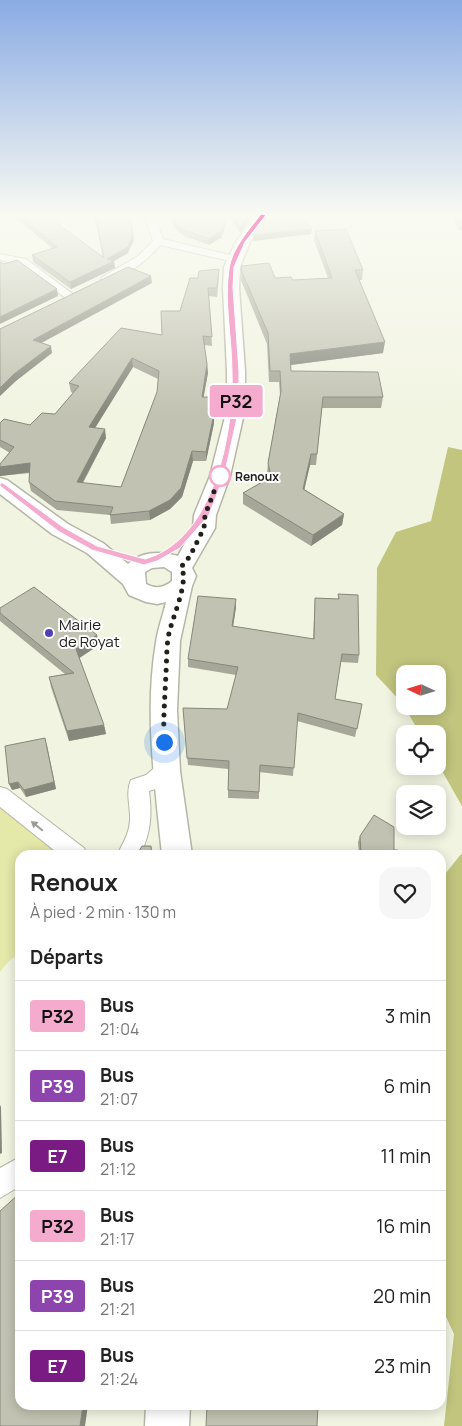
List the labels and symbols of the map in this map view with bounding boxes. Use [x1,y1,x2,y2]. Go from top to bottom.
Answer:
line badge: P32 [207,385,265,417]
marker: Renoux [209,465,231,487]
place label: Renoux [235,468,279,485]
place label: Mairie de Royat [59,614,120,652]
marker: Mairie de Royat [43,627,55,639]
north arrow [396,665,446,715]
your location [152,730,177,755]
one-way arrow [31,820,44,831]

